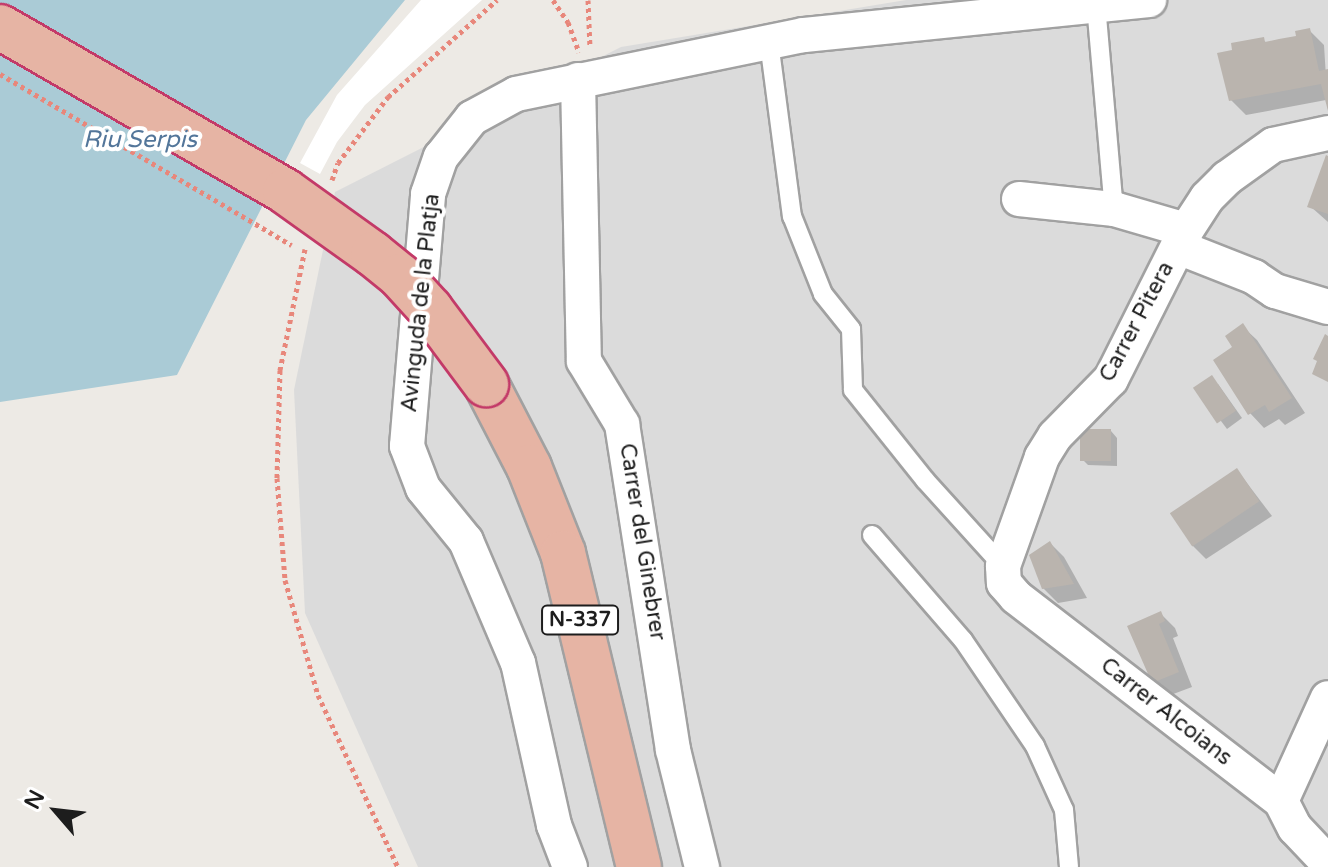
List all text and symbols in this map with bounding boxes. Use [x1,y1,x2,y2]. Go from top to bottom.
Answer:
water label: Riu Serpis [83,126,197,154]
street label: Avinguda de la Platja [396,192,446,414]
street label: Carrer Pitera [1094,257,1180,387]
street label: Carrer del Ginebrer [613,442,671,642]
road number: N-337 [540,604,620,636]
street label: Carrer Alcoians [1095,653,1237,771]
north arrow [16,771,96,851]
text: N [19,786,50,814]

